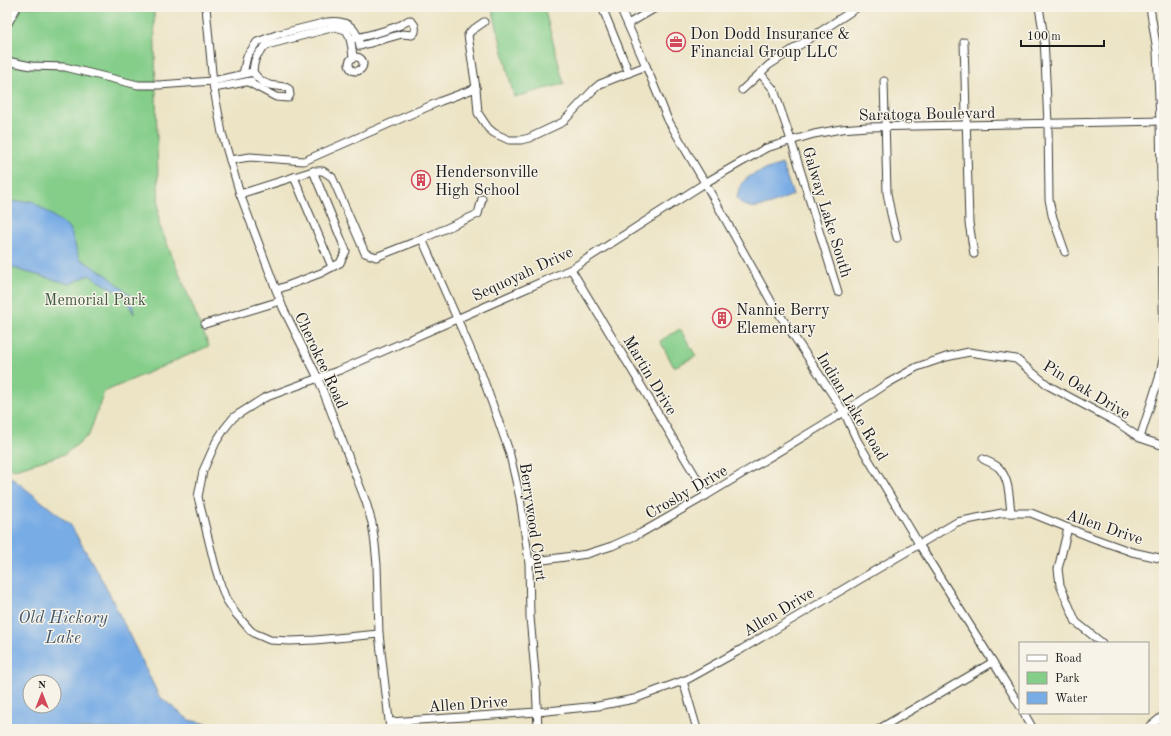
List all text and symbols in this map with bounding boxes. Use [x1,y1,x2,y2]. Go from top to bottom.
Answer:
scale bar [1021,22,1104,48]
place label: Don Dodd Insurance & Financial Group LLC [690,27,850,61]
office icon: Don Dodd Insurance & Financial Group LLC [665,31,687,53]
text: 100 m [1027,31,1061,43]
street label: Saratoga Boulevard [858,106,996,124]
street label: Galway Lake South [799,145,854,280]
place label: Hendersonville High School [435,165,538,199]
building icon: Hendersonville High School [410,169,432,191]
street label: Sequoyah Drive [470,244,576,305]
park label: Memorial Park [44,293,146,309]
place label: Nannie Berry Elementary [736,303,830,337]
building icon: Nannie Berry Elementary [711,307,733,329]
street label: Cherokee Road [291,310,350,412]
street label: Martin Drive [619,334,679,418]
street label: Indian Lake Road [813,350,890,464]
street label: Pin Oak Drive [1040,358,1132,423]
street label: Berrywood Court [516,462,548,583]
street label: Crosby Drive [643,463,731,523]
street label: Allen Drive [1064,507,1145,548]
street label: Allen Drive [741,585,817,640]
water label: Old Hickory Lake [18,610,108,647]
legend [1019,642,1149,714]
text: Road [1055,653,1082,665]
text: Park [1055,673,1080,685]
north arrow [22,674,62,714]
text: N [38,680,47,691]
text: Water [1055,693,1088,705]
street label: Allen Drive [428,694,508,716]

